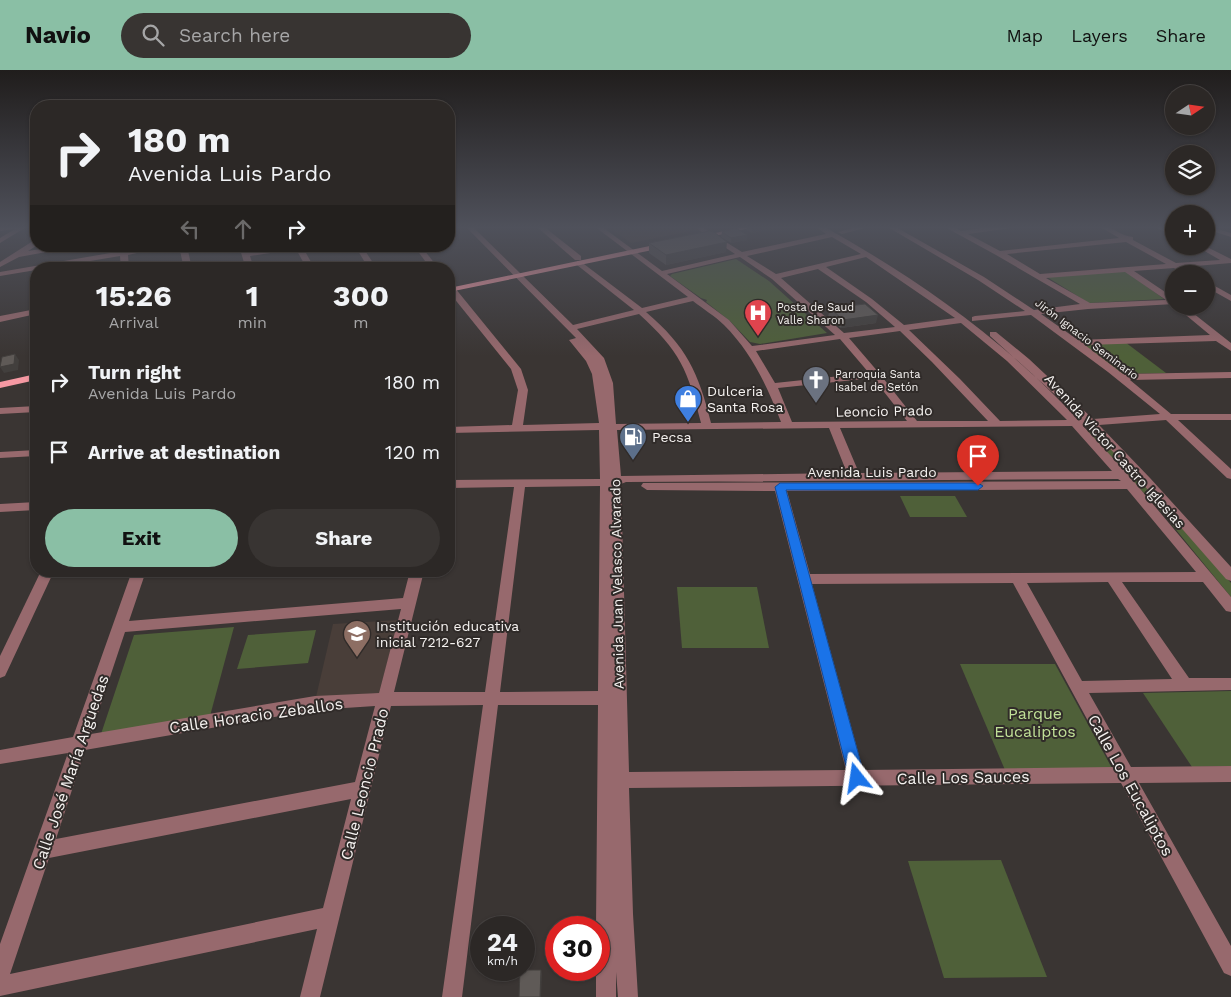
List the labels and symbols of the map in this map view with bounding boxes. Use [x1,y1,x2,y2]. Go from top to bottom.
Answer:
north arrow [1165,85,1215,135]
street label: Jirón Ignacio Seminario [1033,296,1141,382]
hospital icon: Posta de Saud Valle Sharon [743,298,773,337]
place label: Posta de Saud Valle Sharon [777,301,854,327]
church icon: Parroquia Santa Isabel de Setón [801,365,831,404]
place label: Parroquia Santa Isabel de Setón [835,368,920,394]
street label: Avenida Victor Castro Iglesias [1041,371,1189,531]
place label: Dulceria Santa Rosa [707,383,783,415]
shop icon: Dulceria Santa Rosa [673,384,703,423]
street label: Leoncio Prado [835,402,933,420]
fuel station icon: Pecsa [618,422,648,461]
place label: Pecsa [652,429,692,445]
pin [957,435,999,486]
street label: Avenida Luis Pardo [807,464,937,480]
street label: Avenida Juan Velasco Alvarado [607,479,627,689]
place label: Institución educativa inicial 7212-627 [376,618,519,650]
school or university icon: Institución educativa inicial 7212-627 [342,619,372,658]
street label: Calle José María Arguedas [28,672,113,872]
street label: Calle Horacio Zeballos [168,694,344,737]
park label: Parque Eucaliptos [994,704,1076,741]
street label: Calle Leoncio Prado [336,706,393,862]
street label: Calle Los Eucaliptos [1084,711,1177,859]
position arrow [830,751,882,803]
street label: Calle Los Sauces [896,767,1030,788]
speed limit sign: 30 [545,916,610,981]

